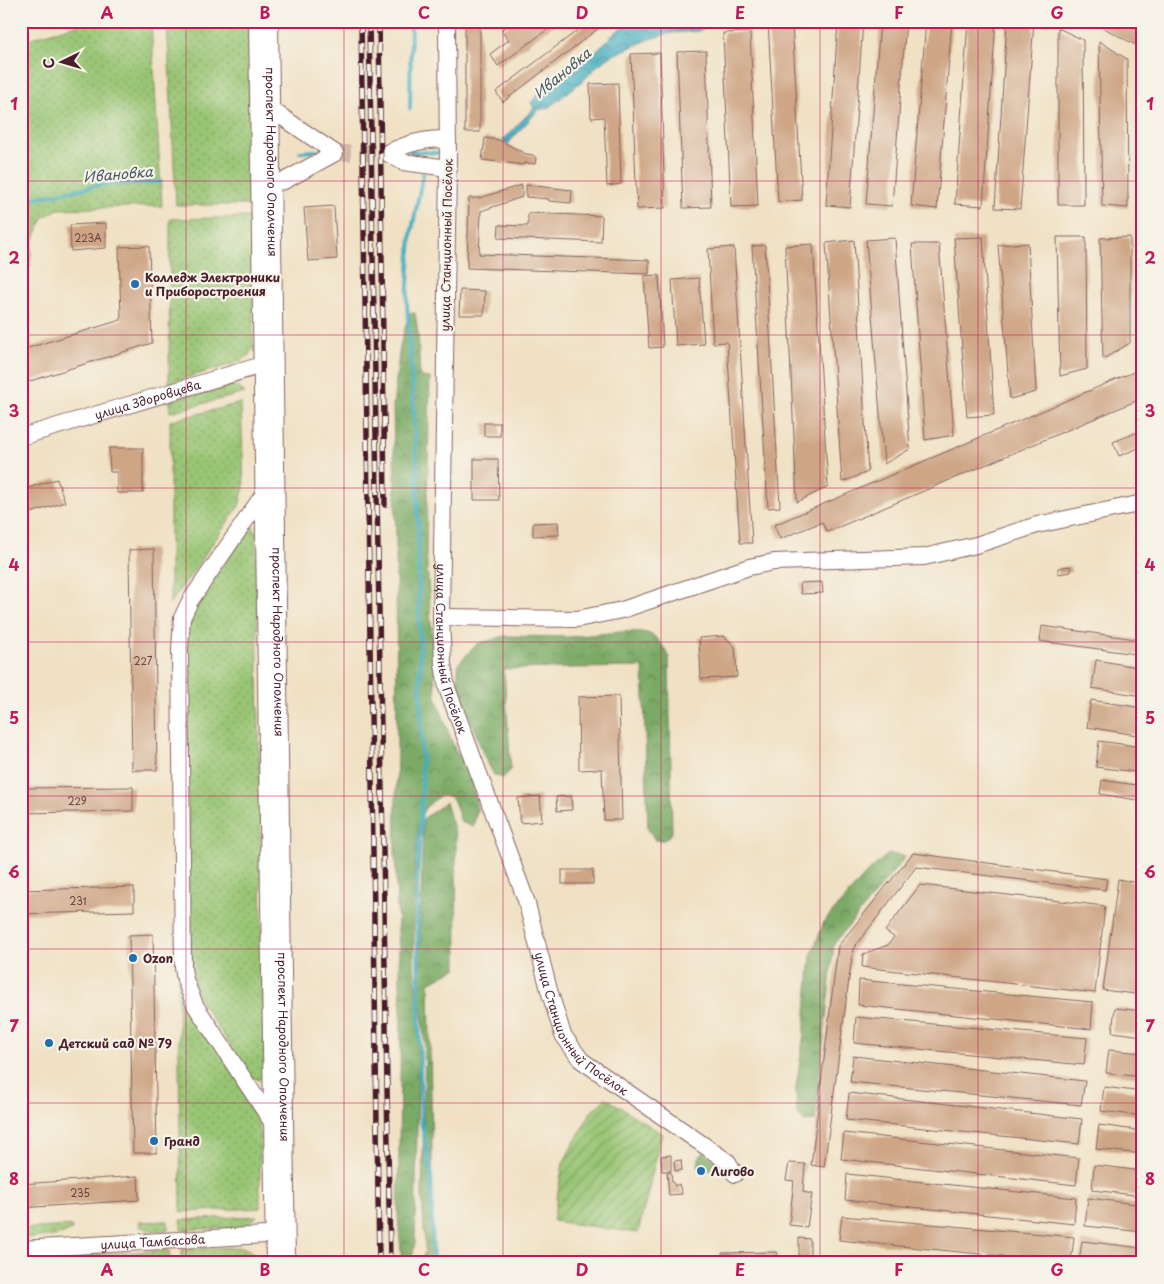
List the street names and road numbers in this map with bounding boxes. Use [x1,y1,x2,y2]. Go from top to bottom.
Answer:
street label: проспект Народного Ополчения [262,67,282,257]
street label: улица Станционный Посёлок [435,158,457,331]
street label: улица Здоровцева [92,375,203,424]
street label: проспект Народного Ополчения [268,547,289,737]
street label: улица Станционный Посёлок [432,563,472,737]
street label: улица Станционный Посёлок [531,950,633,1100]
street label: проспект Народного Ополчения [274,952,294,1142]
street label: улица Тамбасова [100,1229,206,1253]

